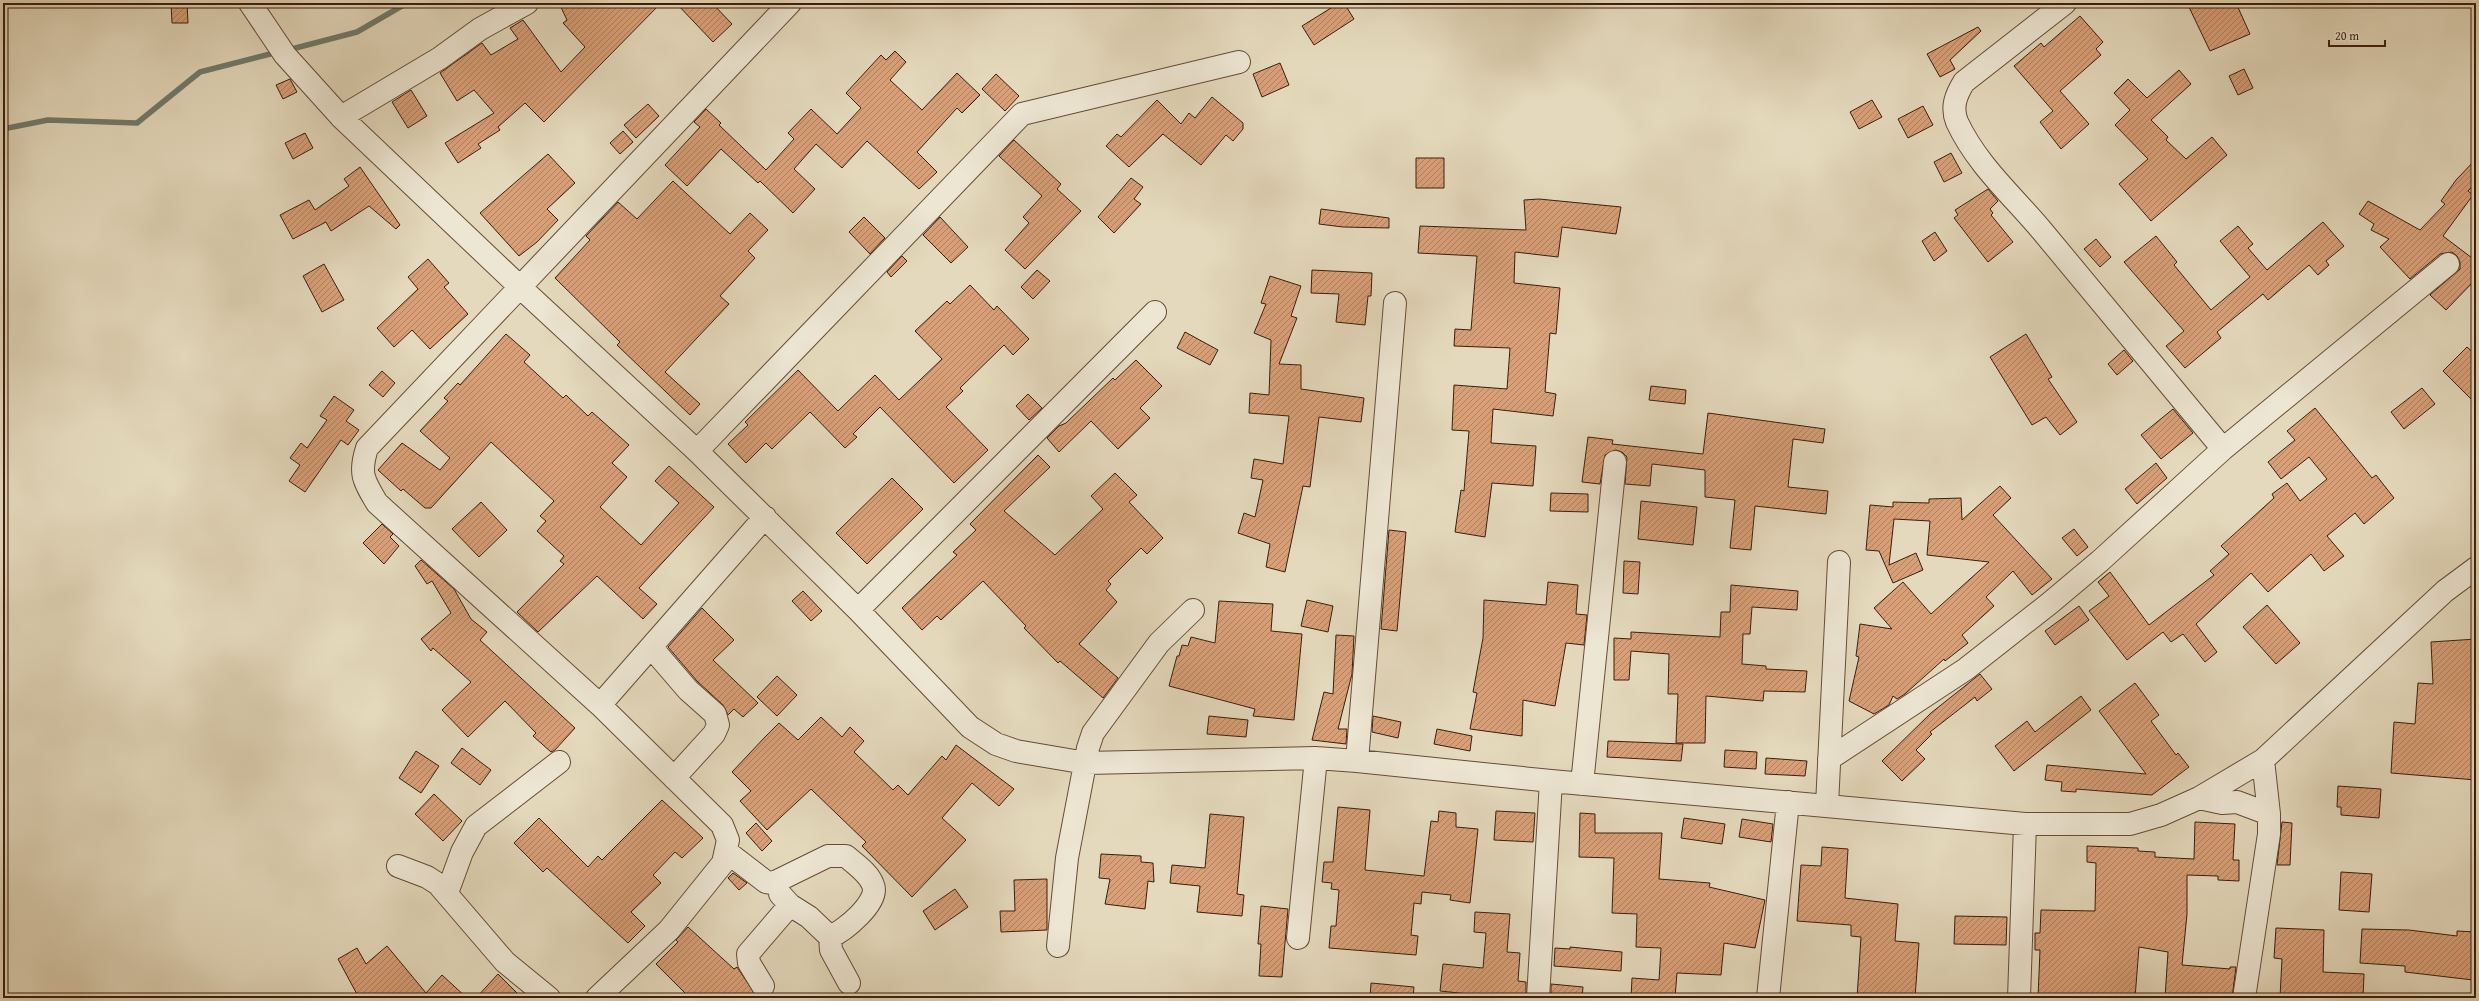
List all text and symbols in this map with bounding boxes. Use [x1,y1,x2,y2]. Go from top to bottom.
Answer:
scale bar [2329,22,2385,48]
text: 20 m [2335,27,2359,44]

